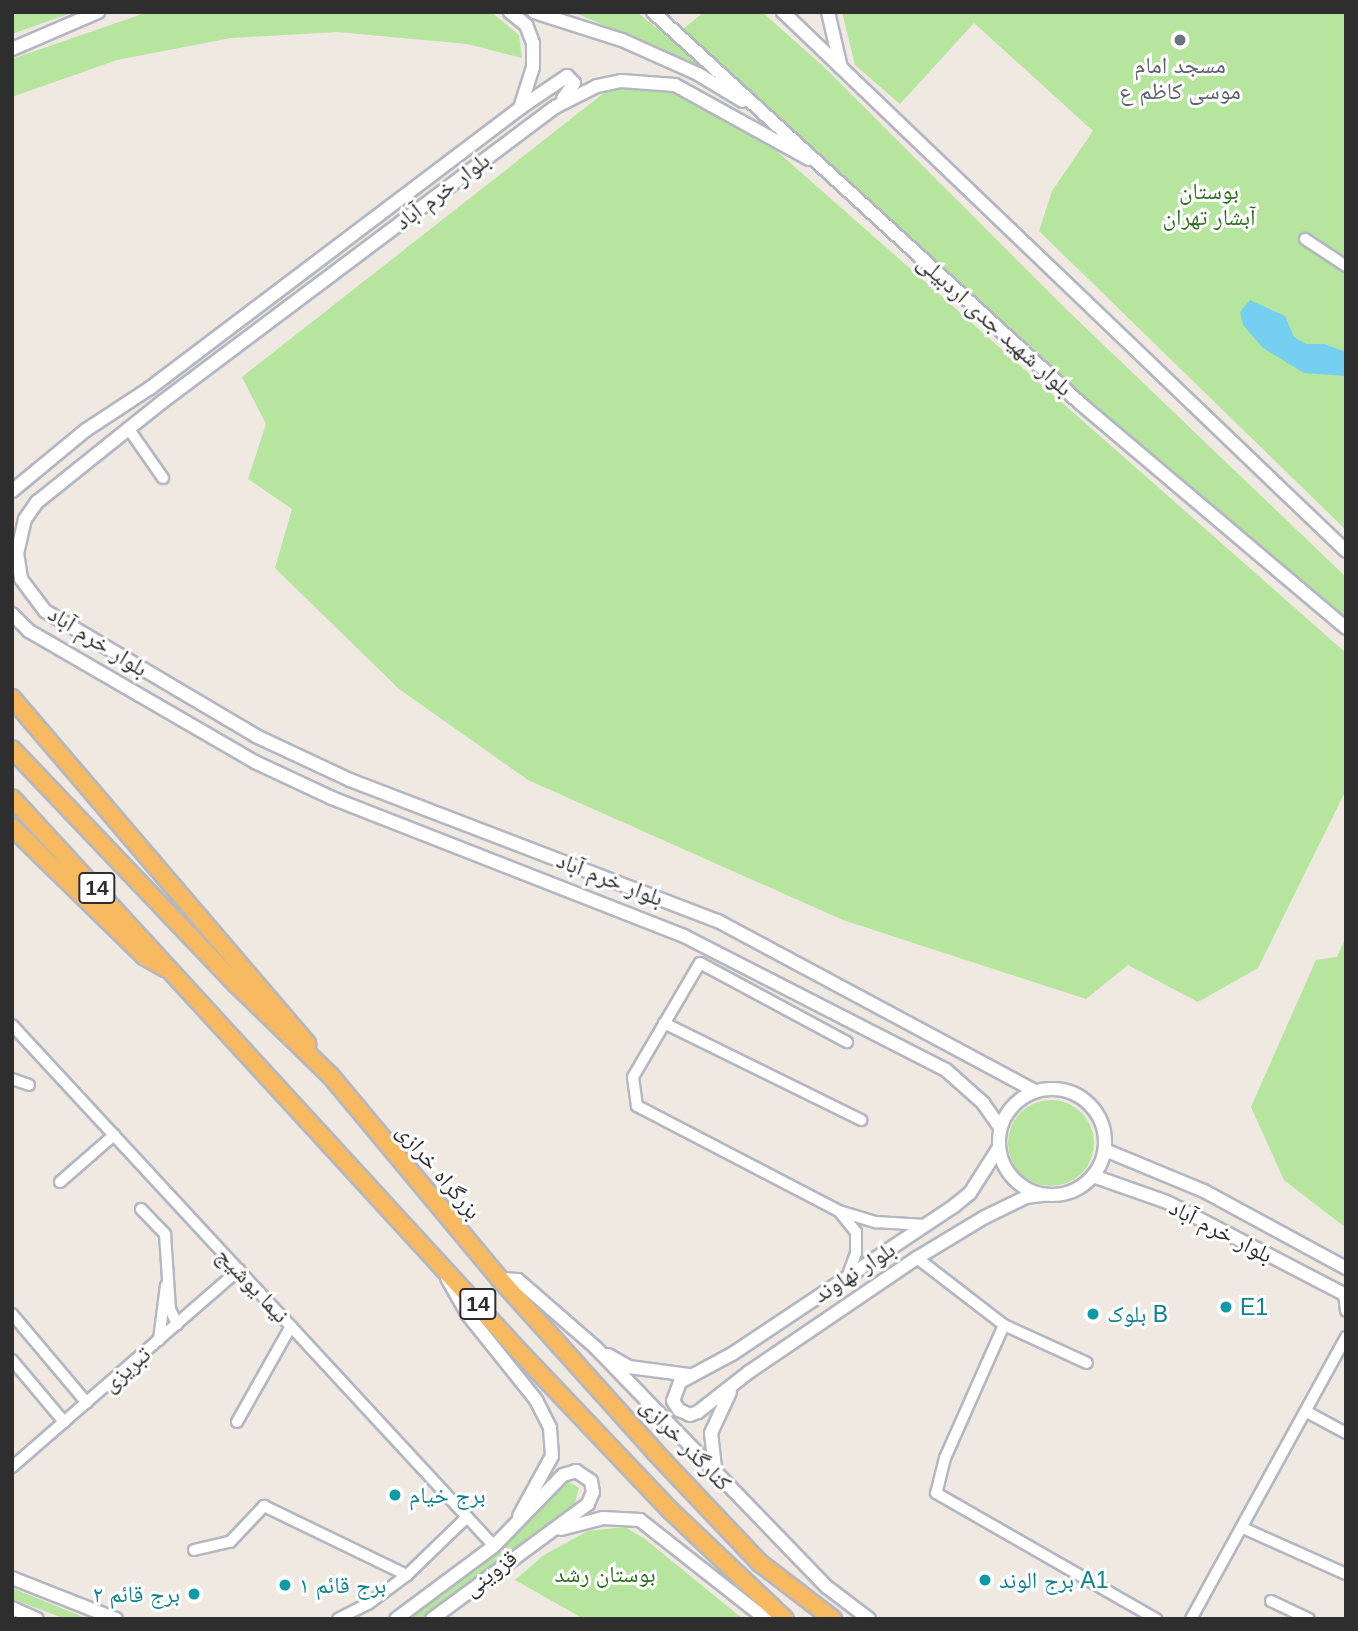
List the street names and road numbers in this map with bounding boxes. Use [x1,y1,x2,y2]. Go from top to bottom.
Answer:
street label: بلوار خرم آباد [389,146,495,236]
street label: بلوار شهید جدی اردبیلی [912,248,1078,402]
street label: بلوار خرم آباد [43,600,153,682]
street label: بلوار خرم آباد [553,846,667,912]
road number: 14 [78,870,116,906]
street label: بزرگراه خرازی [391,1117,487,1225]
street label: بلوار خرم آباد [1165,1193,1277,1269]
street label: بلوار نهاوند [808,1235,900,1309]
street label: نیما یوشیج [211,1241,295,1329]
road number: 14 [459,1286,497,1322]
street label: تبریزی [96,1340,156,1398]
street label: کنارگذر خرازی [635,1392,737,1496]
street label: قزوینی [458,1544,522,1602]

